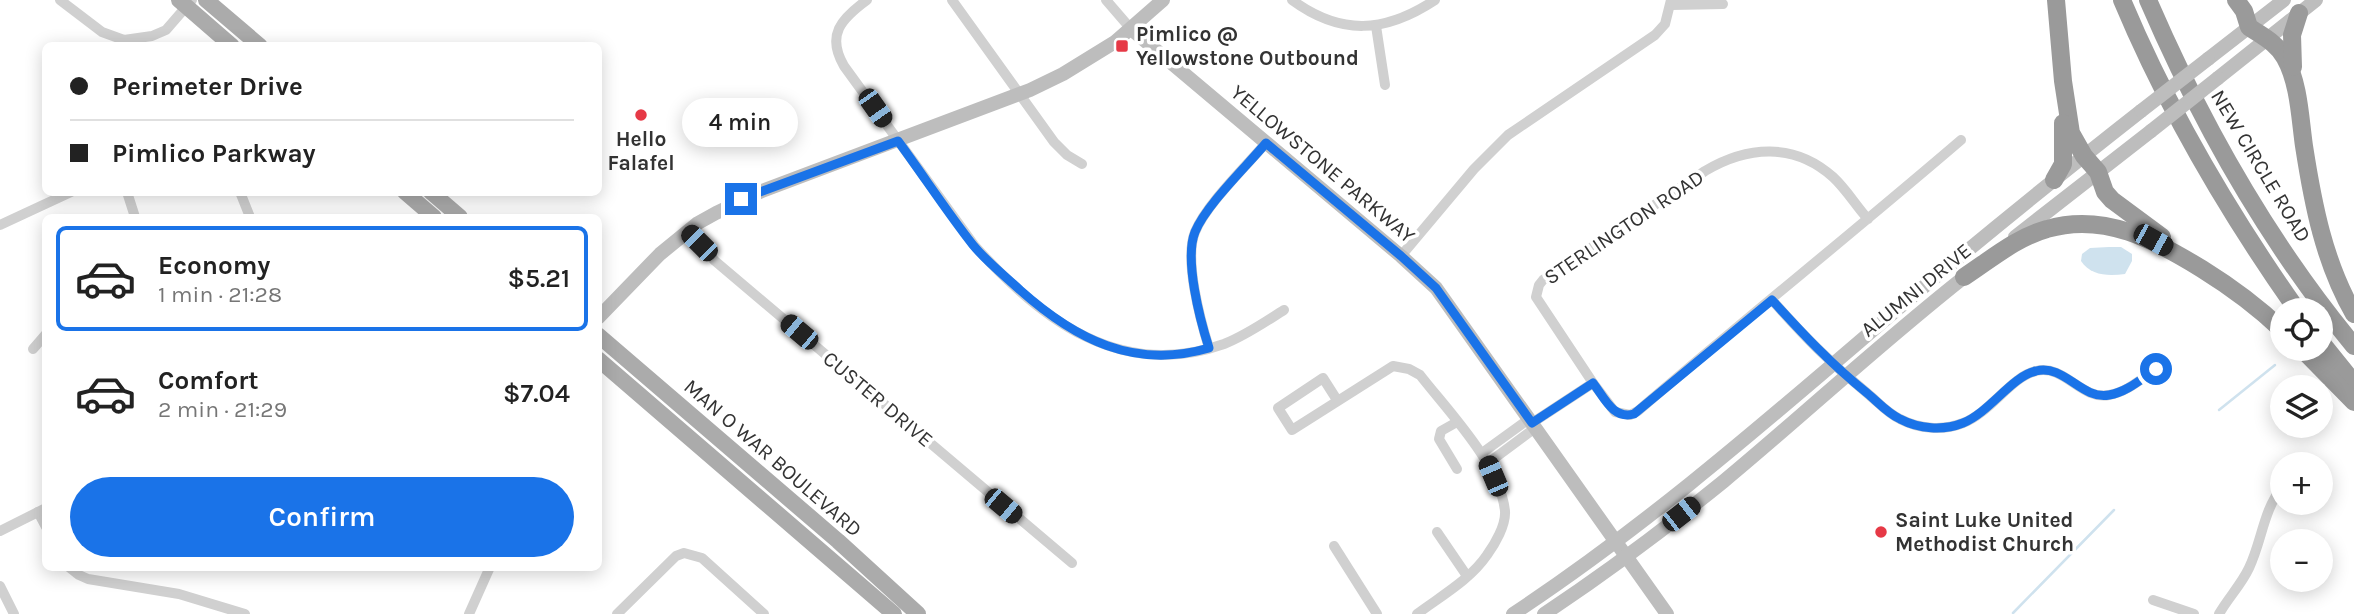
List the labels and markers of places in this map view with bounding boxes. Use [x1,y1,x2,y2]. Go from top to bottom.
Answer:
place label: Pimlico @ Yellowstone Outbound [1136,22,1359,70]
marker: Pimlico @ Yellowstone Outbound [1114,38,1130,54]
marker: Hello Falafel [633,107,649,123]
place label: Hello Falafel [607,127,675,175]
place label: Saint Luke United Methodist Church [1895,508,2074,556]
marker: Saint Luke United Methodist Church [1873,524,1889,540]

